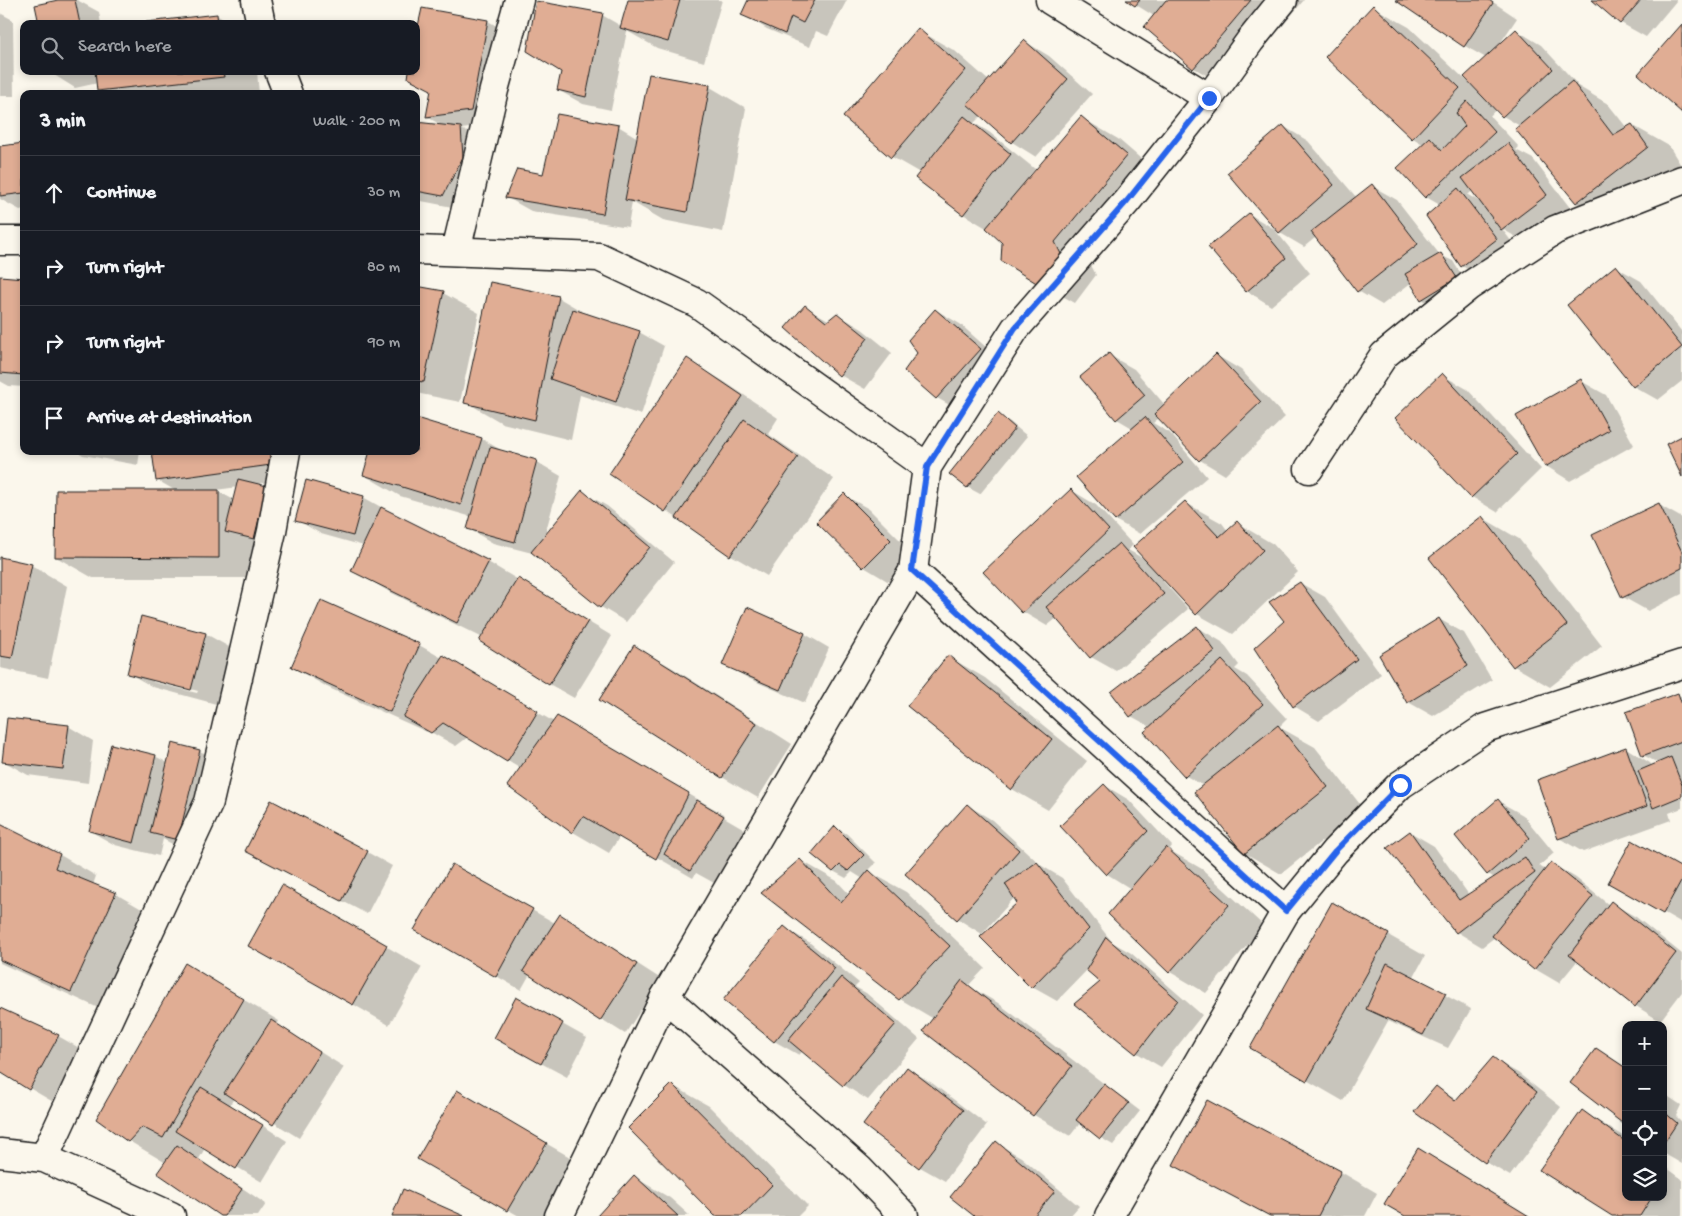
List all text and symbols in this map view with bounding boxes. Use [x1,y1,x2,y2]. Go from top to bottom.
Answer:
search box [20,20,420,75]
icon: search [38,34,66,62]
text: Search here [78,36,172,59]
route end [1198,87,1221,110]
text: 3 min [40,110,85,135]
text: Walk · 200 m [313,113,400,132]
icon: ahead [40,179,68,207]
text: Continue [87,182,156,205]
text: 30 m [367,184,400,203]
icon: right [40,254,68,282]
text: Turn right [87,257,163,280]
text: 80 m [367,259,400,278]
icon: right [40,329,68,357]
text: Turn right [87,332,163,355]
text: 90 m [368,334,400,353]
icon: arrive [40,404,68,432]
text: Arrive at destination [87,407,251,430]
route start [1389,774,1412,797]
map controls [1622,1021,1667,1201]
button: + [1622,1021,1667,1066]
button: − [1622,1066,1667,1111]
button: locate [1622,1111,1667,1156]
button: layers [1622,1156,1667,1201]

